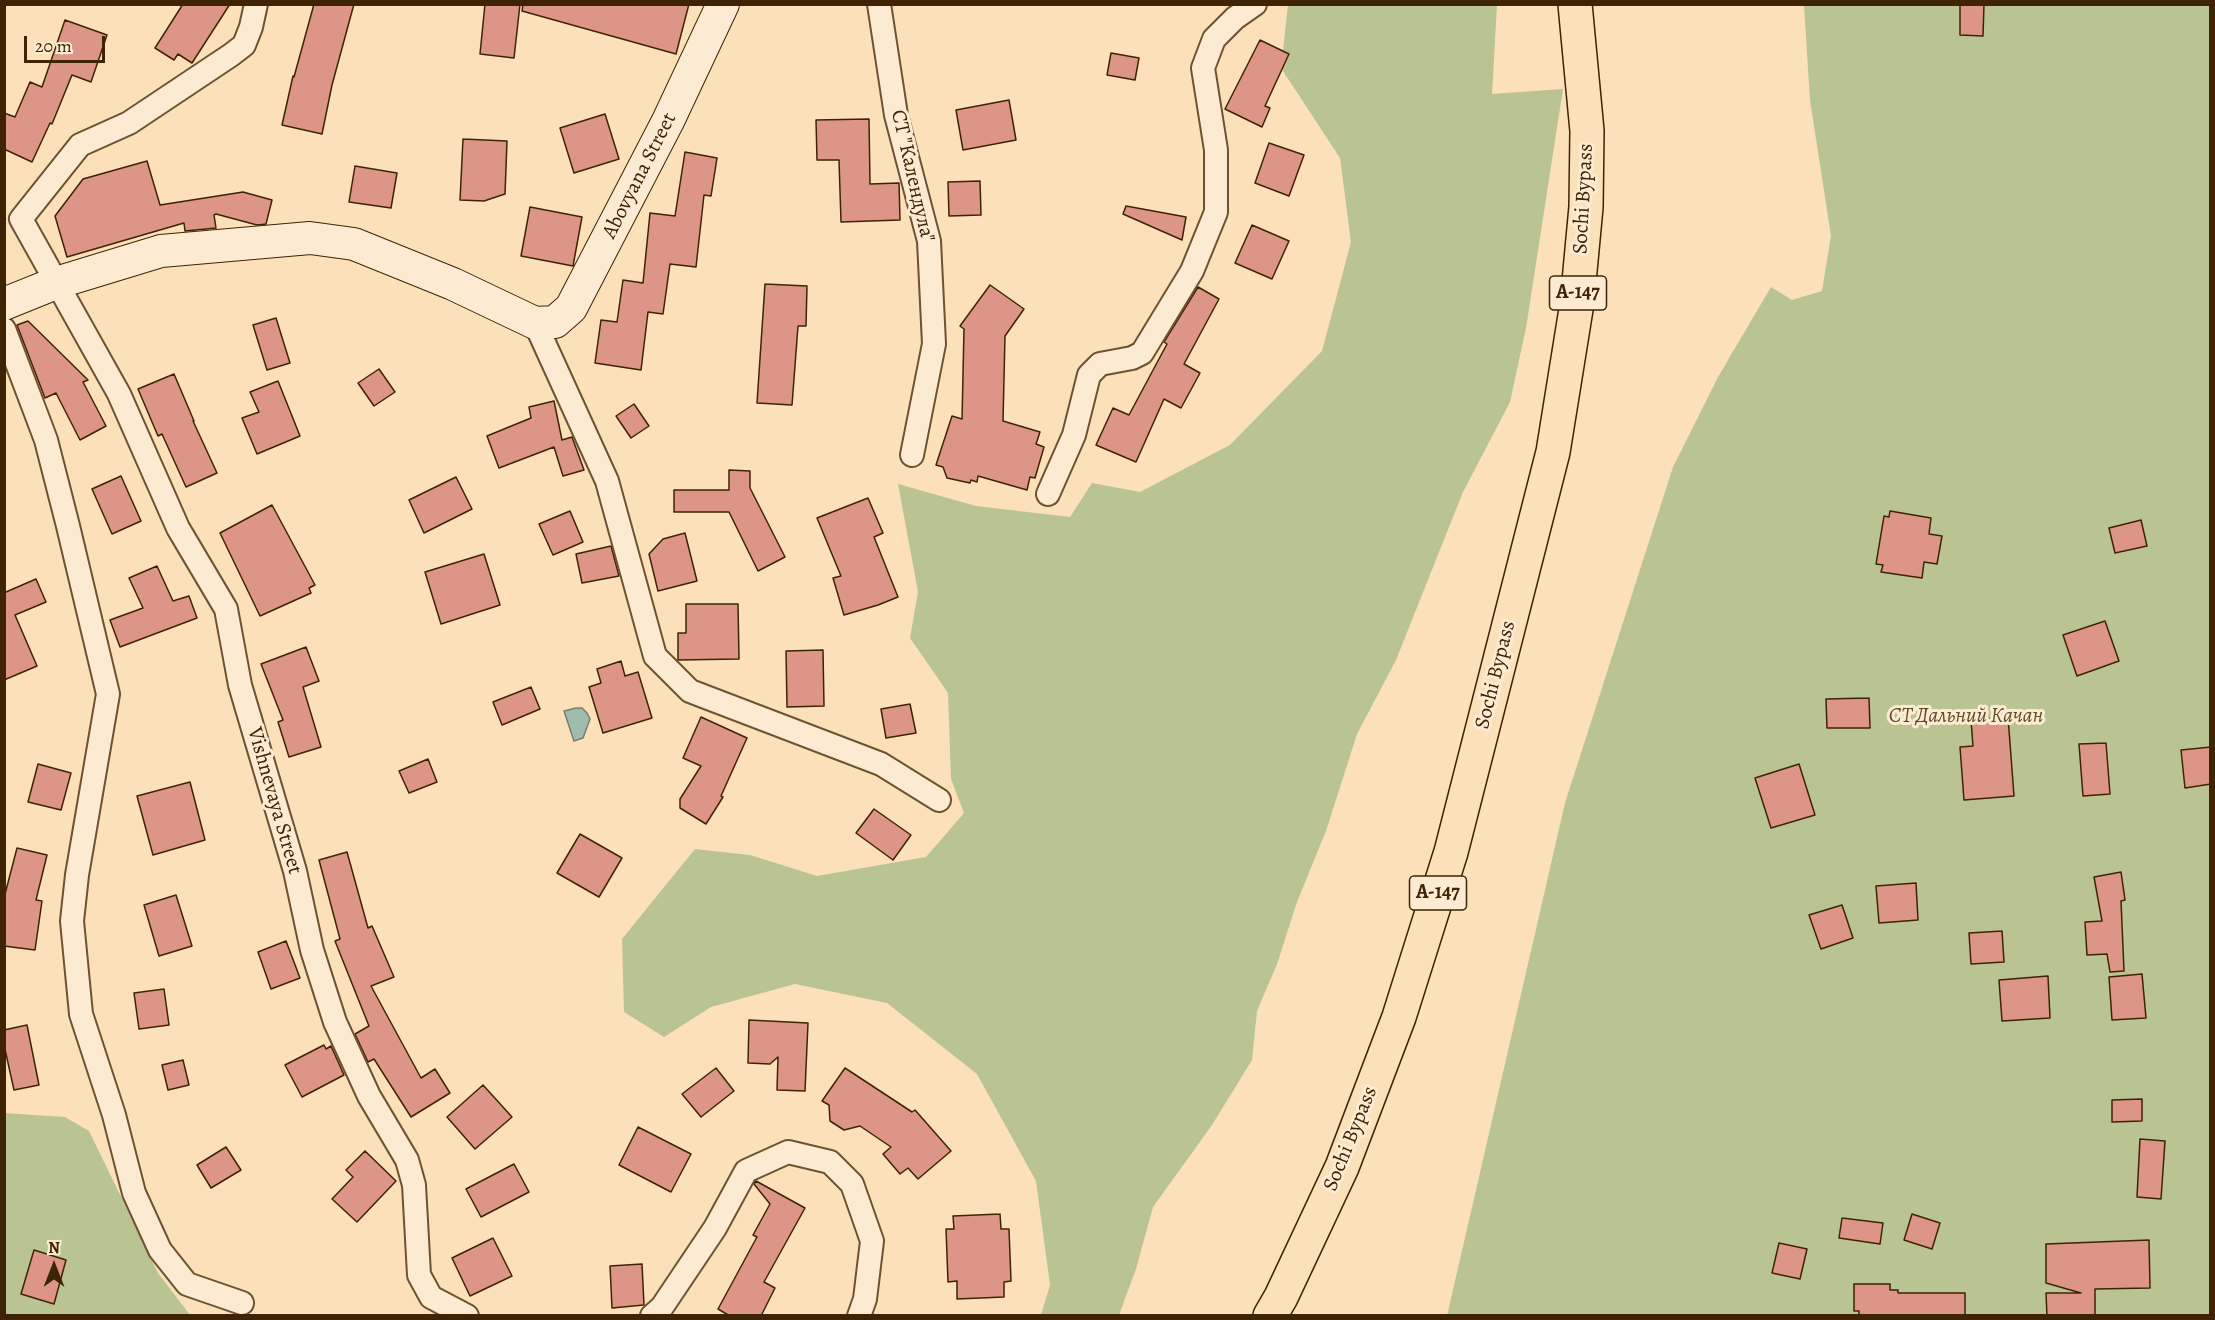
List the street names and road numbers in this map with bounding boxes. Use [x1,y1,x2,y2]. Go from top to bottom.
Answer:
street label: СТ "Календула" [885,108,939,244]
street label: Abovyana Street [597,109,683,243]
street label: Sochi Bypass [1569,143,1599,255]
road number: А-147 [1550,276,1606,310]
street label: Sochi Bypass [1470,618,1522,732]
street label: Vishnevaya Street [241,725,307,877]
road number: А-147 [1410,876,1466,910]
street label: Sochi Bypass [1319,1083,1383,1195]

